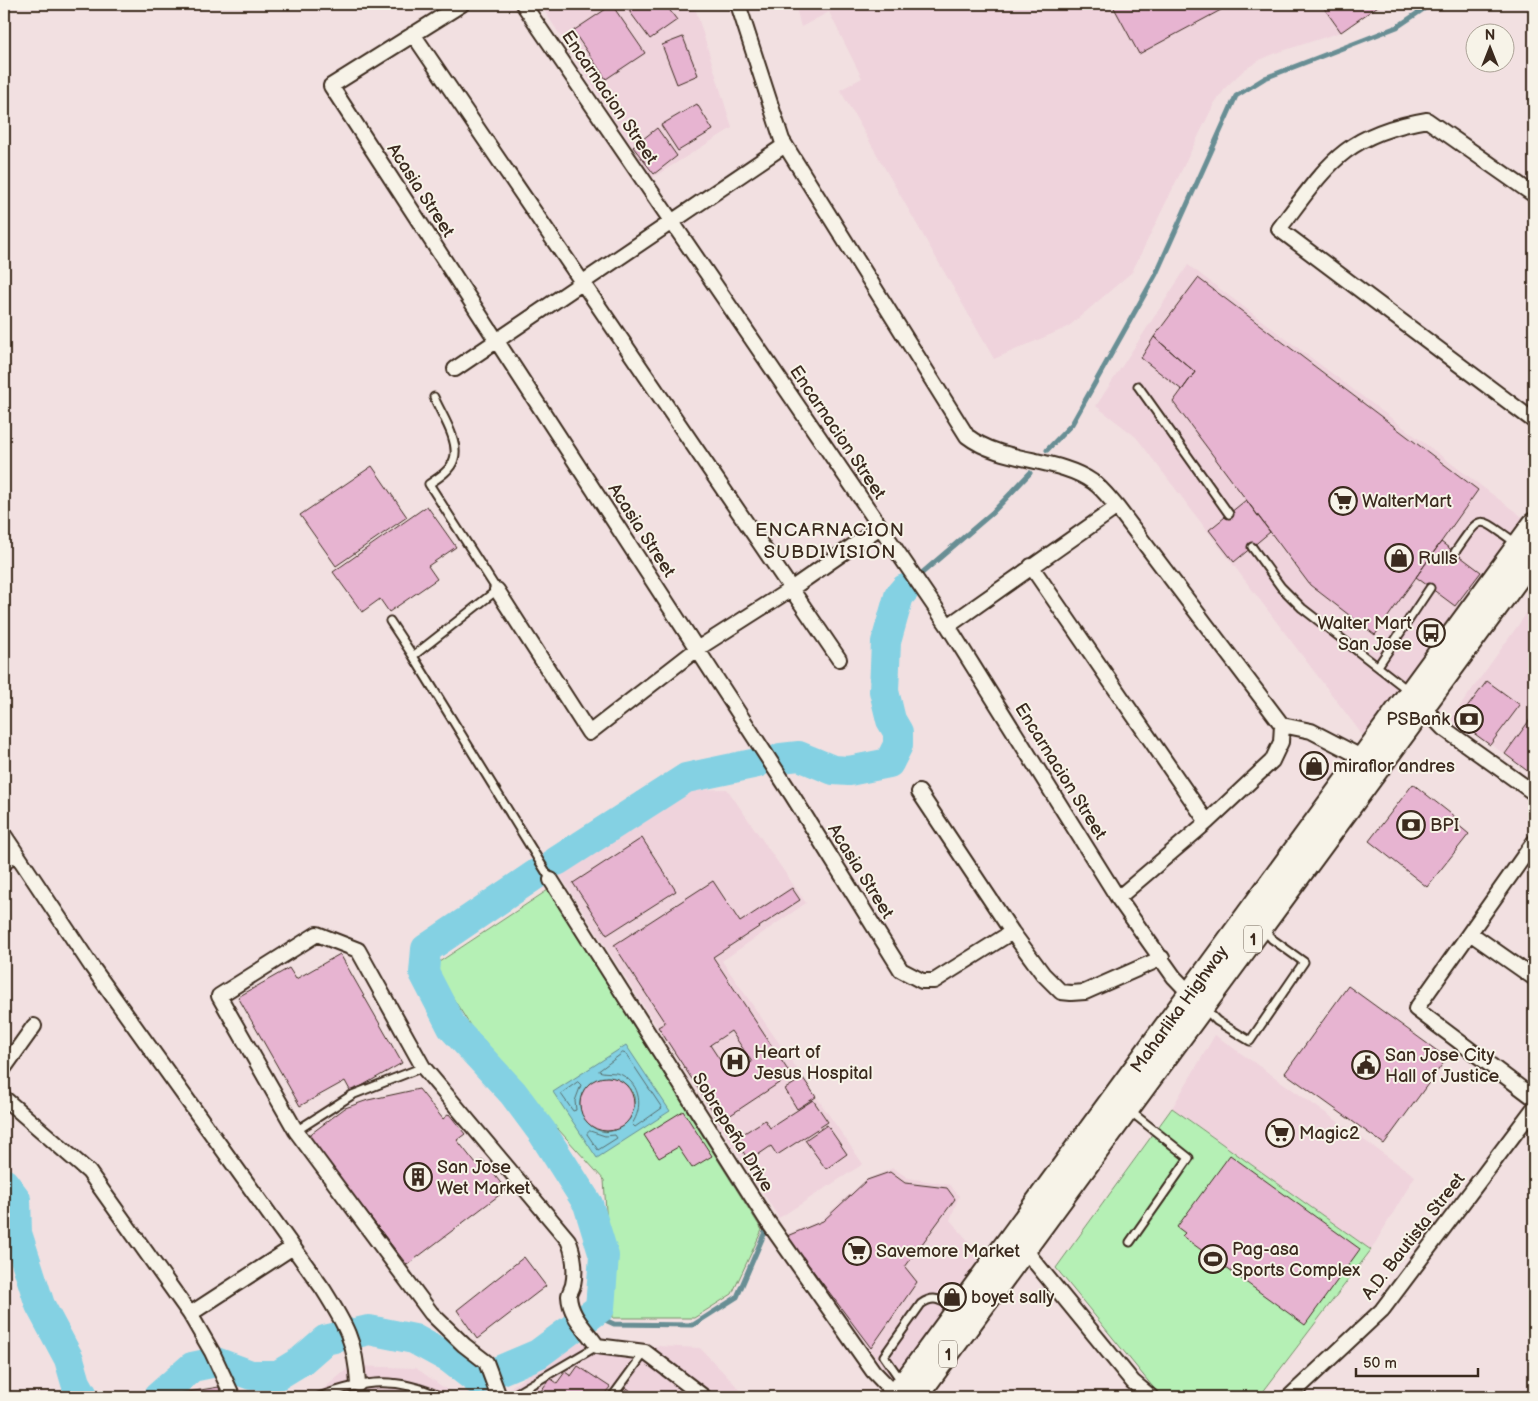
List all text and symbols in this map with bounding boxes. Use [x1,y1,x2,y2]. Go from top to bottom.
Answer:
north arrow [1466,22,1516,72]
street label: Encarnacion Street [557,26,662,168]
text: N [1485,27,1495,44]
street label: Acasia Street [382,139,459,242]
street label: Encarnacion Street [785,361,890,503]
street label: Acasia Street [603,479,680,582]
supermarket icon: WalterMart [1328,486,1358,516]
place label: WalterMart [1362,491,1452,512]
district label: ENCARNACION SUBDIVISION [755,519,905,564]
shop icon: Rulls [1384,543,1414,573]
place label: Rulls [1418,548,1458,569]
place label: Walter Mart San Jose [1317,613,1412,655]
bus stop icon: Walter Mart San Jose [1416,618,1446,648]
street label: Encarnacion Street [1010,699,1111,844]
bank icon: PSBank [1454,704,1484,734]
place label: PSBank [1386,709,1450,730]
shop icon: miraflor andres [1299,751,1329,781]
place label: miraflor andres [1333,756,1455,777]
bank icon: BPI [1396,810,1426,840]
place label: BPI [1430,815,1459,836]
street label: Acasia Street [823,820,898,923]
road number: 1 [1244,926,1262,952]
street label: Maharlika Highway [1126,941,1233,1077]
place label: Heart of Jesus Hospital [754,1042,873,1084]
place label: San Jose City Hall of Justice [1385,1045,1499,1087]
hospital icon: Heart of Jesus Hospital [720,1047,750,1077]
public building icon: San Jose City Hall of Justice [1351,1050,1381,1080]
street label: Sobrepeña Drive [687,1069,778,1196]
supermarket icon: Magic2 [1265,1118,1295,1148]
place label: Magic2 [1299,1123,1360,1144]
place label: San Jose Wet Market [437,1157,531,1199]
building icon: San Jose Wet Market [403,1162,433,1192]
street label: A.D. Bautista Street [1357,1168,1470,1304]
supermarket icon: Savemore Market [842,1236,872,1266]
place label: Pag-asa Sports Complex [1232,1239,1361,1281]
place label: Savemore Market [876,1241,1020,1262]
sports icon: Pag-asa Sports Complex [1198,1244,1228,1274]
shop icon: boyet sally [937,1282,967,1312]
place label: boyet sally [971,1287,1055,1308]
road number: 1 [939,1340,957,1368]
scale bar [1356,1346,1478,1378]
text: 50 m [1363,1354,1397,1373]

